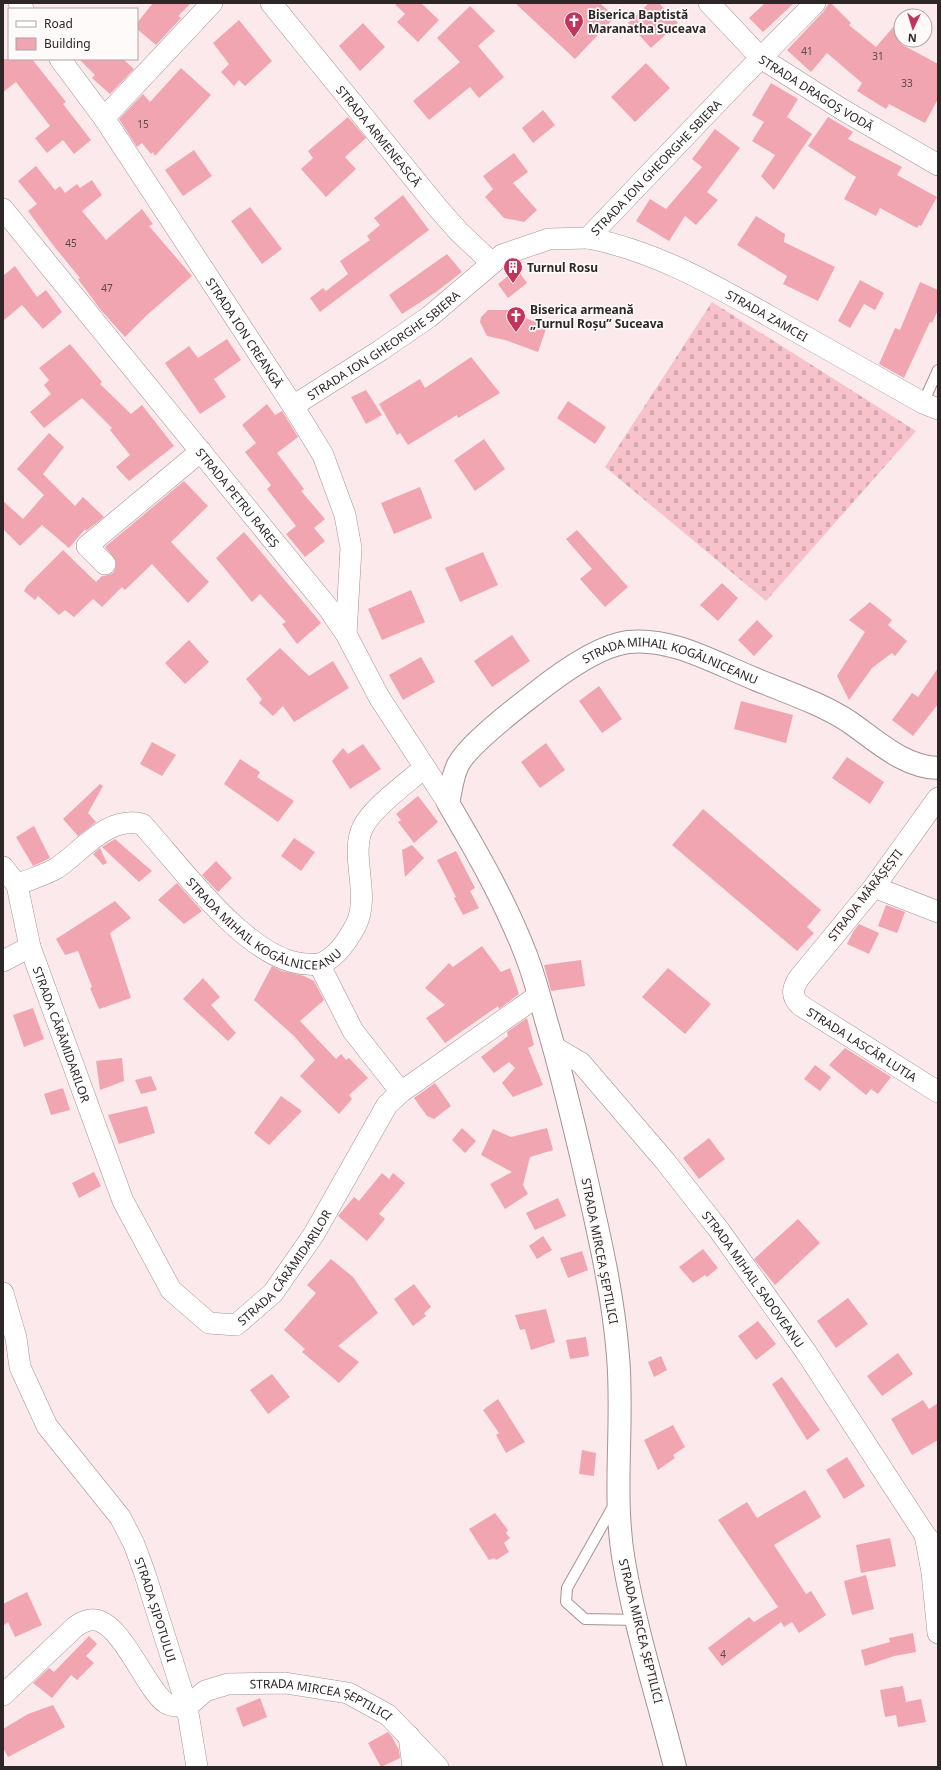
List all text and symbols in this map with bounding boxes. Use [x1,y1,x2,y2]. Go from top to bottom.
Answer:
place label: Biserica Baptistă Maranatha Suceava [588,6,706,37]
legend [8,8,138,60]
north arrow [893,8,933,48]
church icon: Biserica Baptistă Maranatha Suceava [563,10,585,38]
text: Road [44,15,73,32]
text: N [907,31,917,46]
text: Building [44,35,91,52]
house number: 41 [801,44,813,58]
house number: 31 [872,49,884,63]
street label: STRADA DRAGOȘ VODĂ [756,50,877,135]
house number: 33 [901,76,913,90]
street label: STRADA ARMENEASCĂ [333,81,425,190]
street label: STRADA ION GHEORGHE SBIERA [587,95,725,239]
house number: 15 [137,117,149,131]
house number: 45 [65,236,77,250]
building icon: Turnul Rosu [502,256,524,284]
place label: Turnul Rosu [527,259,598,276]
street label: STRADA ION CREANGĂ [202,274,287,391]
house number: 47 [101,281,113,295]
street label: STRADA ZAMCEI [723,285,811,345]
street label: STRADA ION GHEORGHE SBIERA [303,286,463,404]
place label: Biserica armeană „Turnul Roșu” Suceava [530,301,664,332]
church icon: Biserica armeană „Turnul Roșu” Suceava [505,305,527,333]
street label: STRADA PETRU RAREȘ [192,444,284,551]
street label: STRADA MIHAIL KOGĂLNICEANU [579,633,761,688]
street label: STRADA MĂRĂȘEȘTI [824,846,906,944]
street label: STRADA MIHAIL KOGĂLNICEANU [183,873,345,973]
street label: STRADA CĂRĂMIDARILOR [29,964,95,1105]
street label: STRADA LASCĂR LUTIA [804,1003,921,1085]
street label: STRADA MIRCEA ȘEPTILICI [577,1177,623,1325]
street label: STRADA CĂRĂMIDARILOR [233,1206,335,1329]
street label: STRADA MIHAIL SADOVEANU [699,1207,808,1351]
street label: STRADA ȘIPOTULUI [131,1555,181,1664]
street label: STRADA MIRCEA ȘEPTILICI [615,1557,667,1705]
house number: 4 [720,1647,726,1661]
street label: STRADA MIRCEA ȘEPTILICI [249,1674,397,1724]

